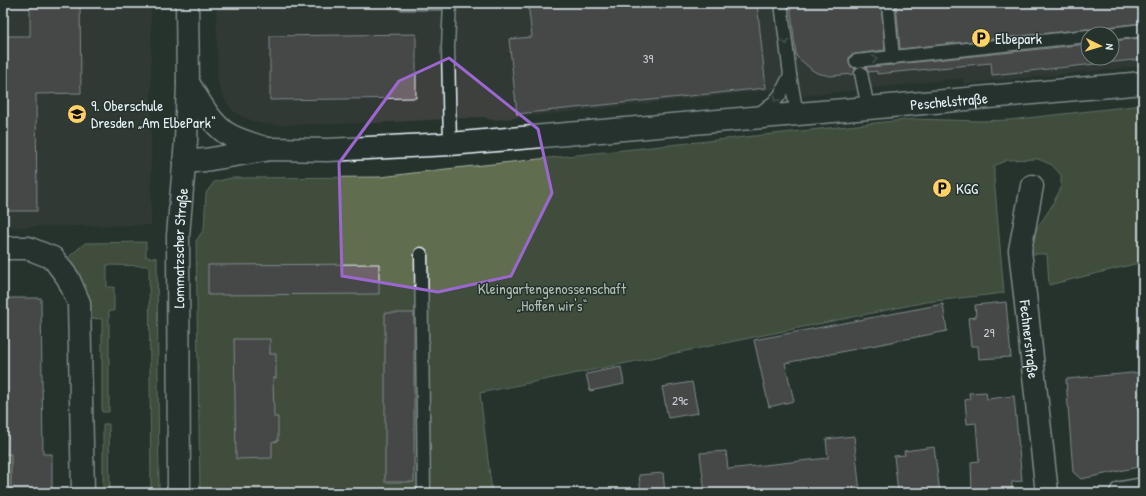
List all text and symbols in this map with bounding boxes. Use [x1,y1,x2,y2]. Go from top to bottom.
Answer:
north arrow [1080,26,1120,66]
parking icon: Elbepark [970,27,992,49]
place label: Elbepark [995,28,1042,49]
one-way arrow [781,39,790,45]
text: N [1103,43,1117,51]
house number: 39 [643,49,654,67]
one-way arrow [871,55,878,64]
street label: Peschelstraße [909,87,989,115]
one-way arrow [773,94,781,102]
place label: 9. Oberschule Dresden „Am ElbePark“ [91,95,216,133]
school or university icon: 9. Oberschule Dresden „Am ElbePark“ [66,103,88,125]
parking icon: KGG [931,177,953,199]
place label: KGG [956,178,979,199]
street label: Lommatzscher Straße [167,187,193,308]
park label: Kleingartengenossenschaft „Hoffen wir's“ [478,278,627,316]
street label: Fechnerstraße [1015,298,1045,380]
house number: 29 [984,323,995,341]
house number: 29c [672,391,688,409]

